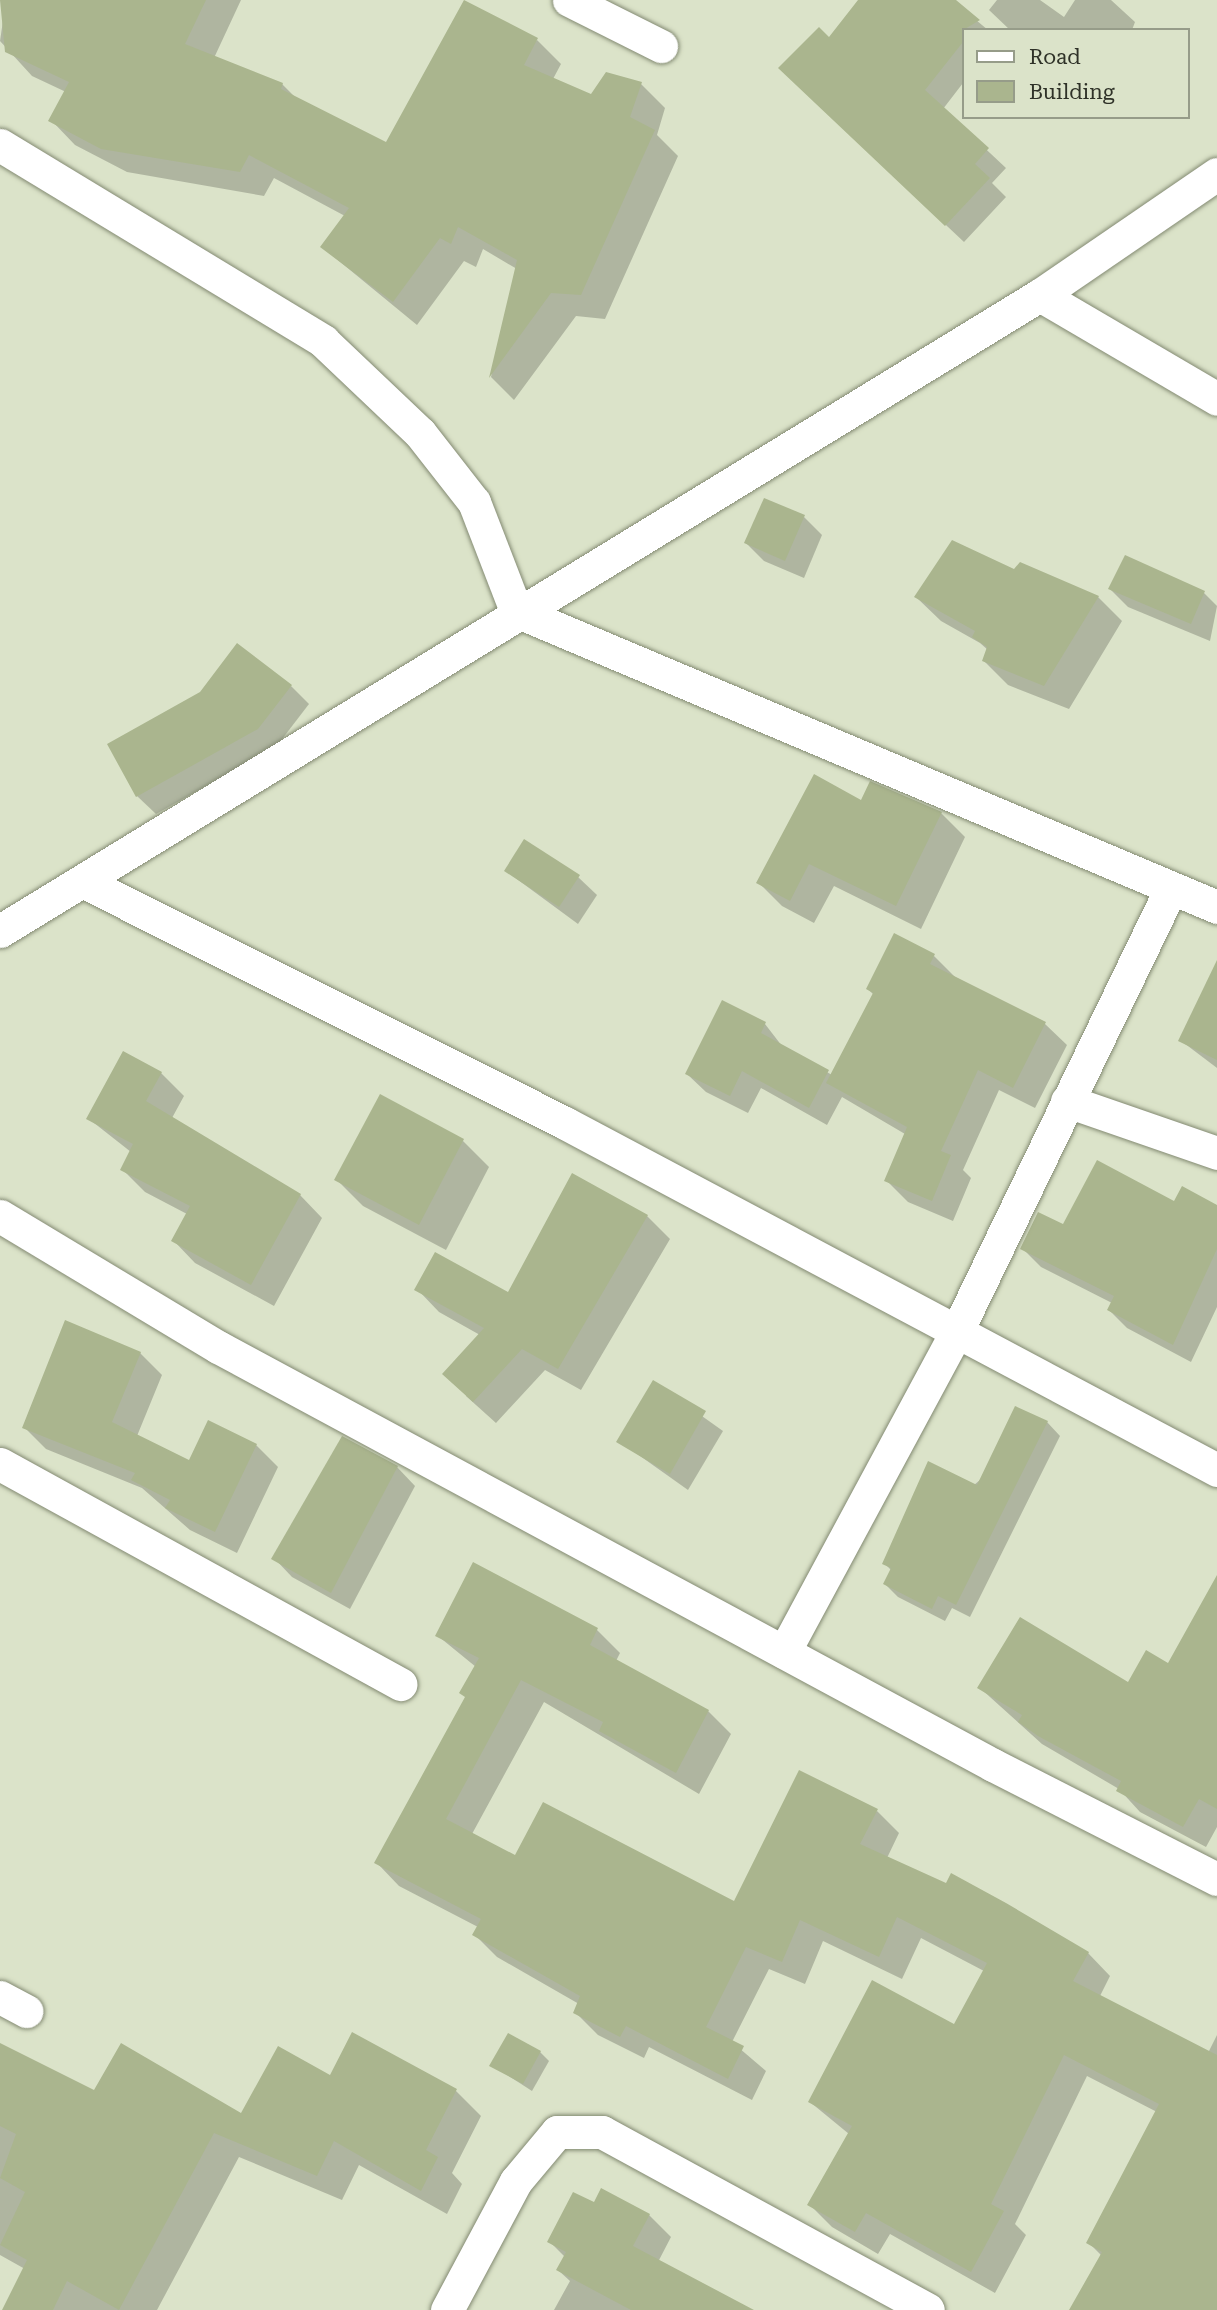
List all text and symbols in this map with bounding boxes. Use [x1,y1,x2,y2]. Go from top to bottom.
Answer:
legend [962,28,1189,119]
text: Road [1029,45,1081,69]
text: Building [1029,80,1115,104]

